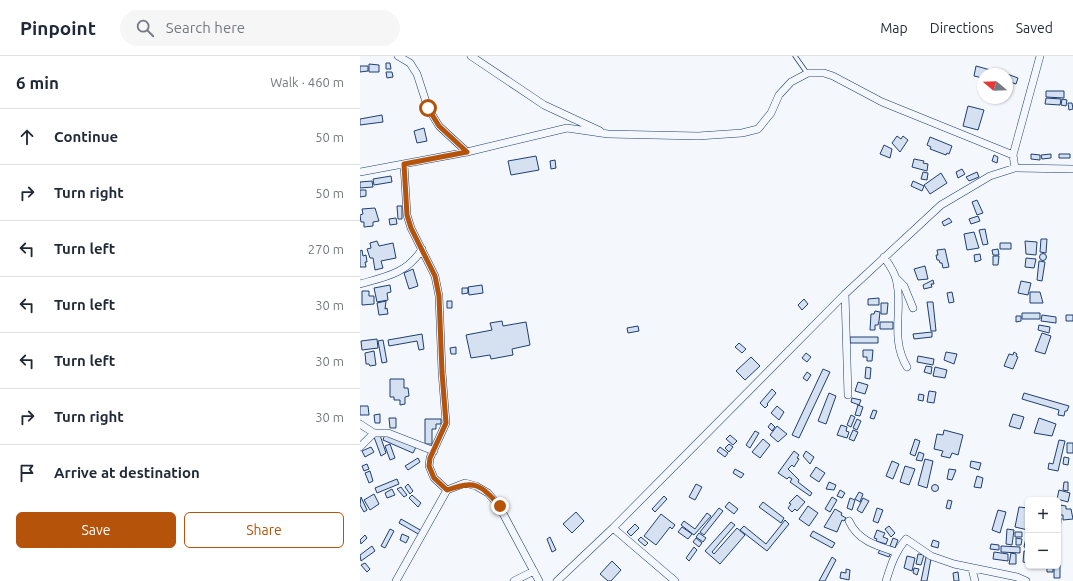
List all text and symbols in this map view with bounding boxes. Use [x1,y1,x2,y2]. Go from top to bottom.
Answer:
search box [120,10,400,46]
text: Pinpoint [20,17,96,39]
icon: search [134,17,156,39]
text: Search here [166,19,245,36]
text: Map [880,20,908,36]
text: Directions [930,20,994,36]
text: Saved [1016,20,1053,36]
north arrow [977,68,1013,104]
text: 6 min [16,73,59,92]
text: Walk · 460 m [270,75,344,89]
route start [419,99,437,117]
icon: ahead [16,126,38,148]
text: Continue [54,128,118,145]
text: 50 m [315,130,344,144]
icon: right [16,182,38,204]
text: Turn right [54,184,124,201]
text: 50 m [315,186,344,200]
icon: left [16,238,38,260]
text: Turn left [54,240,115,257]
text: 270 m [308,242,344,256]
icon: left [16,294,38,316]
text: Turn left [54,296,115,313]
text: 30 m [315,298,344,312]
icon: left [16,350,38,372]
text: Turn left [54,352,115,369]
text: 30 m [315,354,344,368]
icon: right [16,406,38,428]
text: Turn right [54,408,124,425]
text: 30 m [315,410,344,424]
icon: arrive [16,462,38,484]
text: Arrive at destination [54,464,200,481]
route end [491,497,509,515]
map controls [1025,497,1061,569]
button: + [1025,497,1061,533]
button: Save [16,512,176,548]
button: Share [184,512,344,548]
button: − [1025,533,1061,569]

